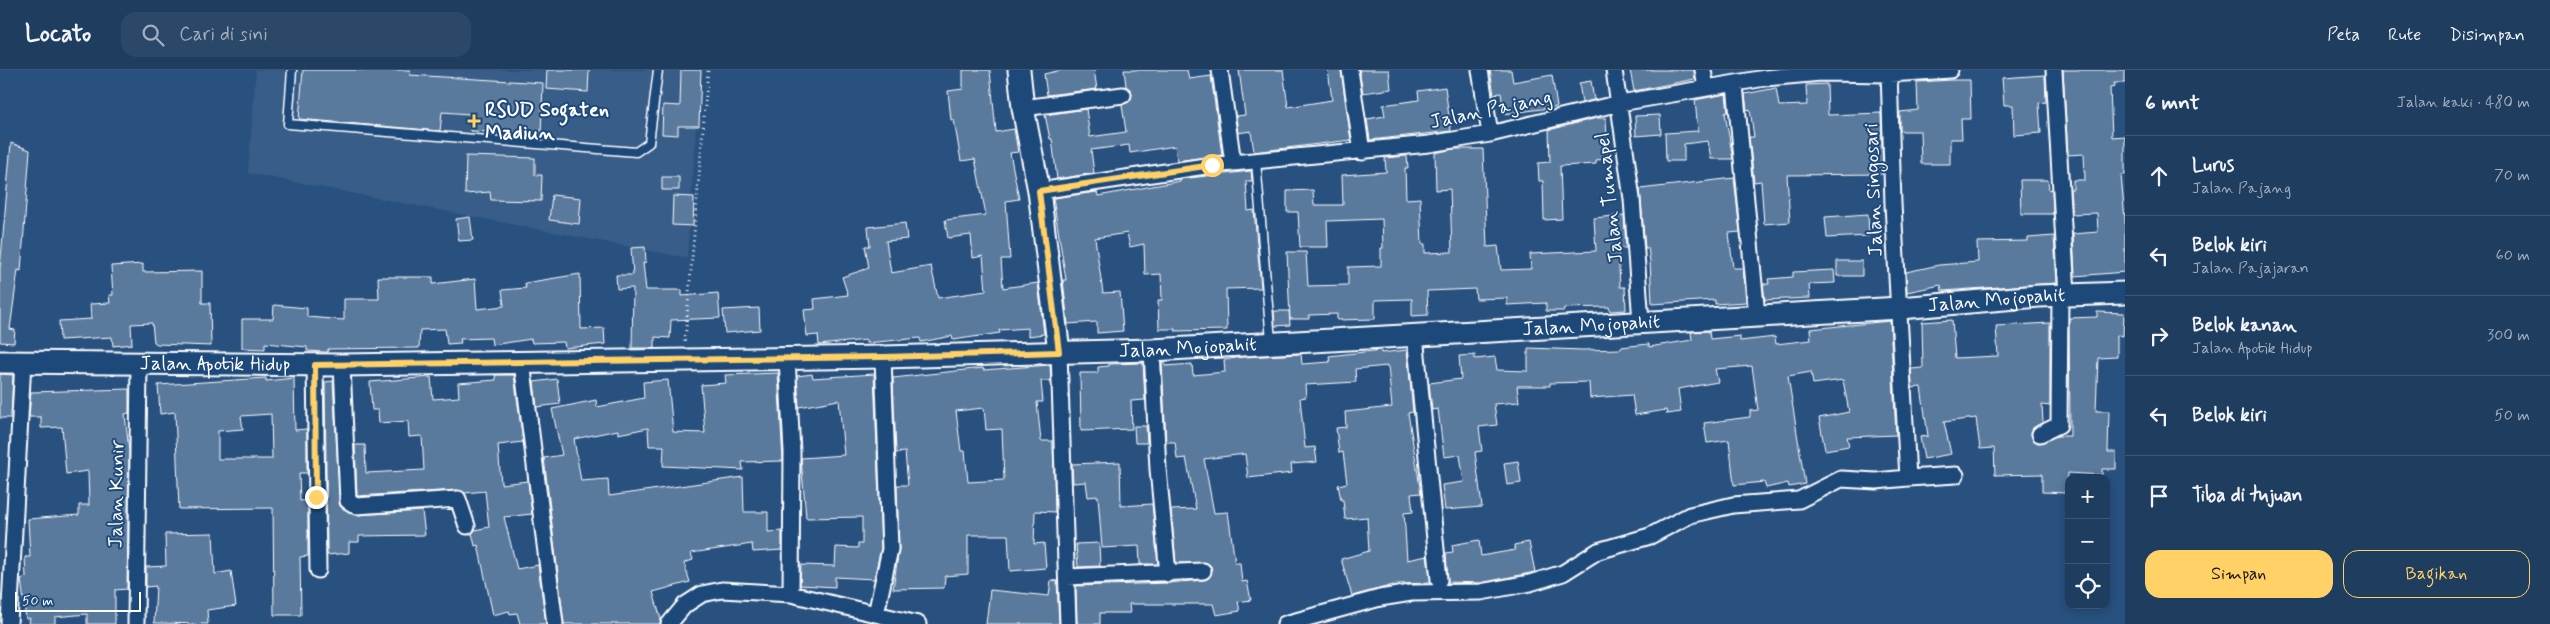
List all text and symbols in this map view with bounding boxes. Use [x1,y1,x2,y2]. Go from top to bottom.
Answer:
search box [121,12,471,57]
text: Locato [25,19,91,50]
icon: search [139,21,167,49]
text: Cari di sini [179,22,268,47]
text: Peta [2327,23,2360,47]
text: Rute [2388,23,2421,47]
text: Disimpan [2449,23,2525,47]
street label: Jalan Pajang [1428,84,1554,136]
text: 6 mnt [2145,89,2200,117]
text: Jalan kaki · 480 m [2397,92,2530,113]
place label: RSUD Sogaten Madiun [485,97,609,147]
marker: RSUD Sogaten Madiun [467,114,481,128]
street label: Jalan Singosari [1858,123,1891,257]
street label: Jalan Tumapel [1590,131,1630,265]
text: Lurus [2192,153,2234,178]
route start [1201,154,1224,177]
icon: ahead [2145,162,2173,190]
text: 70 m [2494,165,2530,186]
text: Jalan Pajang [2192,178,2291,199]
text: Belok kiri [2192,233,2267,258]
icon: left [2145,242,2173,270]
text: 60 m [2496,245,2530,266]
text: Jalan Pajajaran [2192,258,2309,279]
street label: Jalan Mojopahit [1926,282,2066,319]
street label: Jalan Mojopahit [1521,308,1661,343]
text: Belok kanan [2192,313,2297,338]
icon: right [2145,322,2173,350]
text: 300 m [2487,325,2530,346]
street label: Jalan Mojopahit [1118,331,1258,364]
text: Jalan Apotik Hidup [2192,338,2313,359]
street label: Jalan Apotik Hidup [139,350,291,378]
icon: left [2145,402,2173,430]
text: Belok kiri [2192,403,2267,428]
text: 50 m [2494,405,2530,426]
street label: Jalan Kunir [103,439,131,548]
map controls [2065,474,2110,609]
button: + [2065,474,2110,519]
icon: arrive [2145,482,2173,510]
text: Tiba di tujuan [2192,483,2303,508]
route end [305,486,328,509]
button: − [2065,519,2110,564]
button: Simpan [2145,550,2333,598]
button: Bagikan [2343,550,2530,598]
button: locate [2065,564,2110,609]
scale bar [15,589,141,612]
text: 50 m [22,592,53,610]

